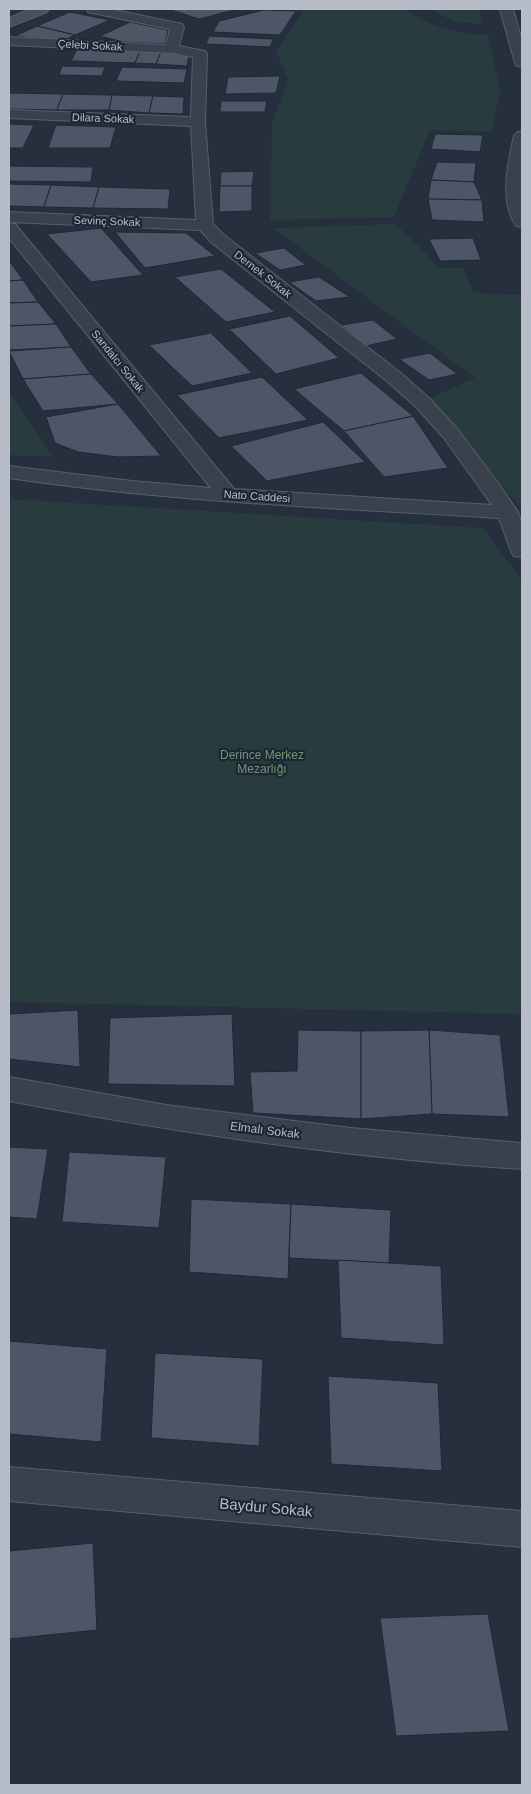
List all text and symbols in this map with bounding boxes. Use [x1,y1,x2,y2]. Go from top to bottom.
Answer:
street label: Çelebi Sokak [57,37,123,53]
street label: Dilara Sokak [72,111,135,125]
street label: Sevinç Sokak [73,214,141,228]
street label: Dernek Sokak [232,248,294,300]
street label: Sandalcı Sokak [89,328,147,395]
street label: Nato Caddesi [223,488,291,504]
park label: Derince Merkez Mezarlığı [220,748,304,776]
street label: Elmalı Sokak [229,1119,302,1141]
street label: Baydur Sokak [219,1494,314,1520]

